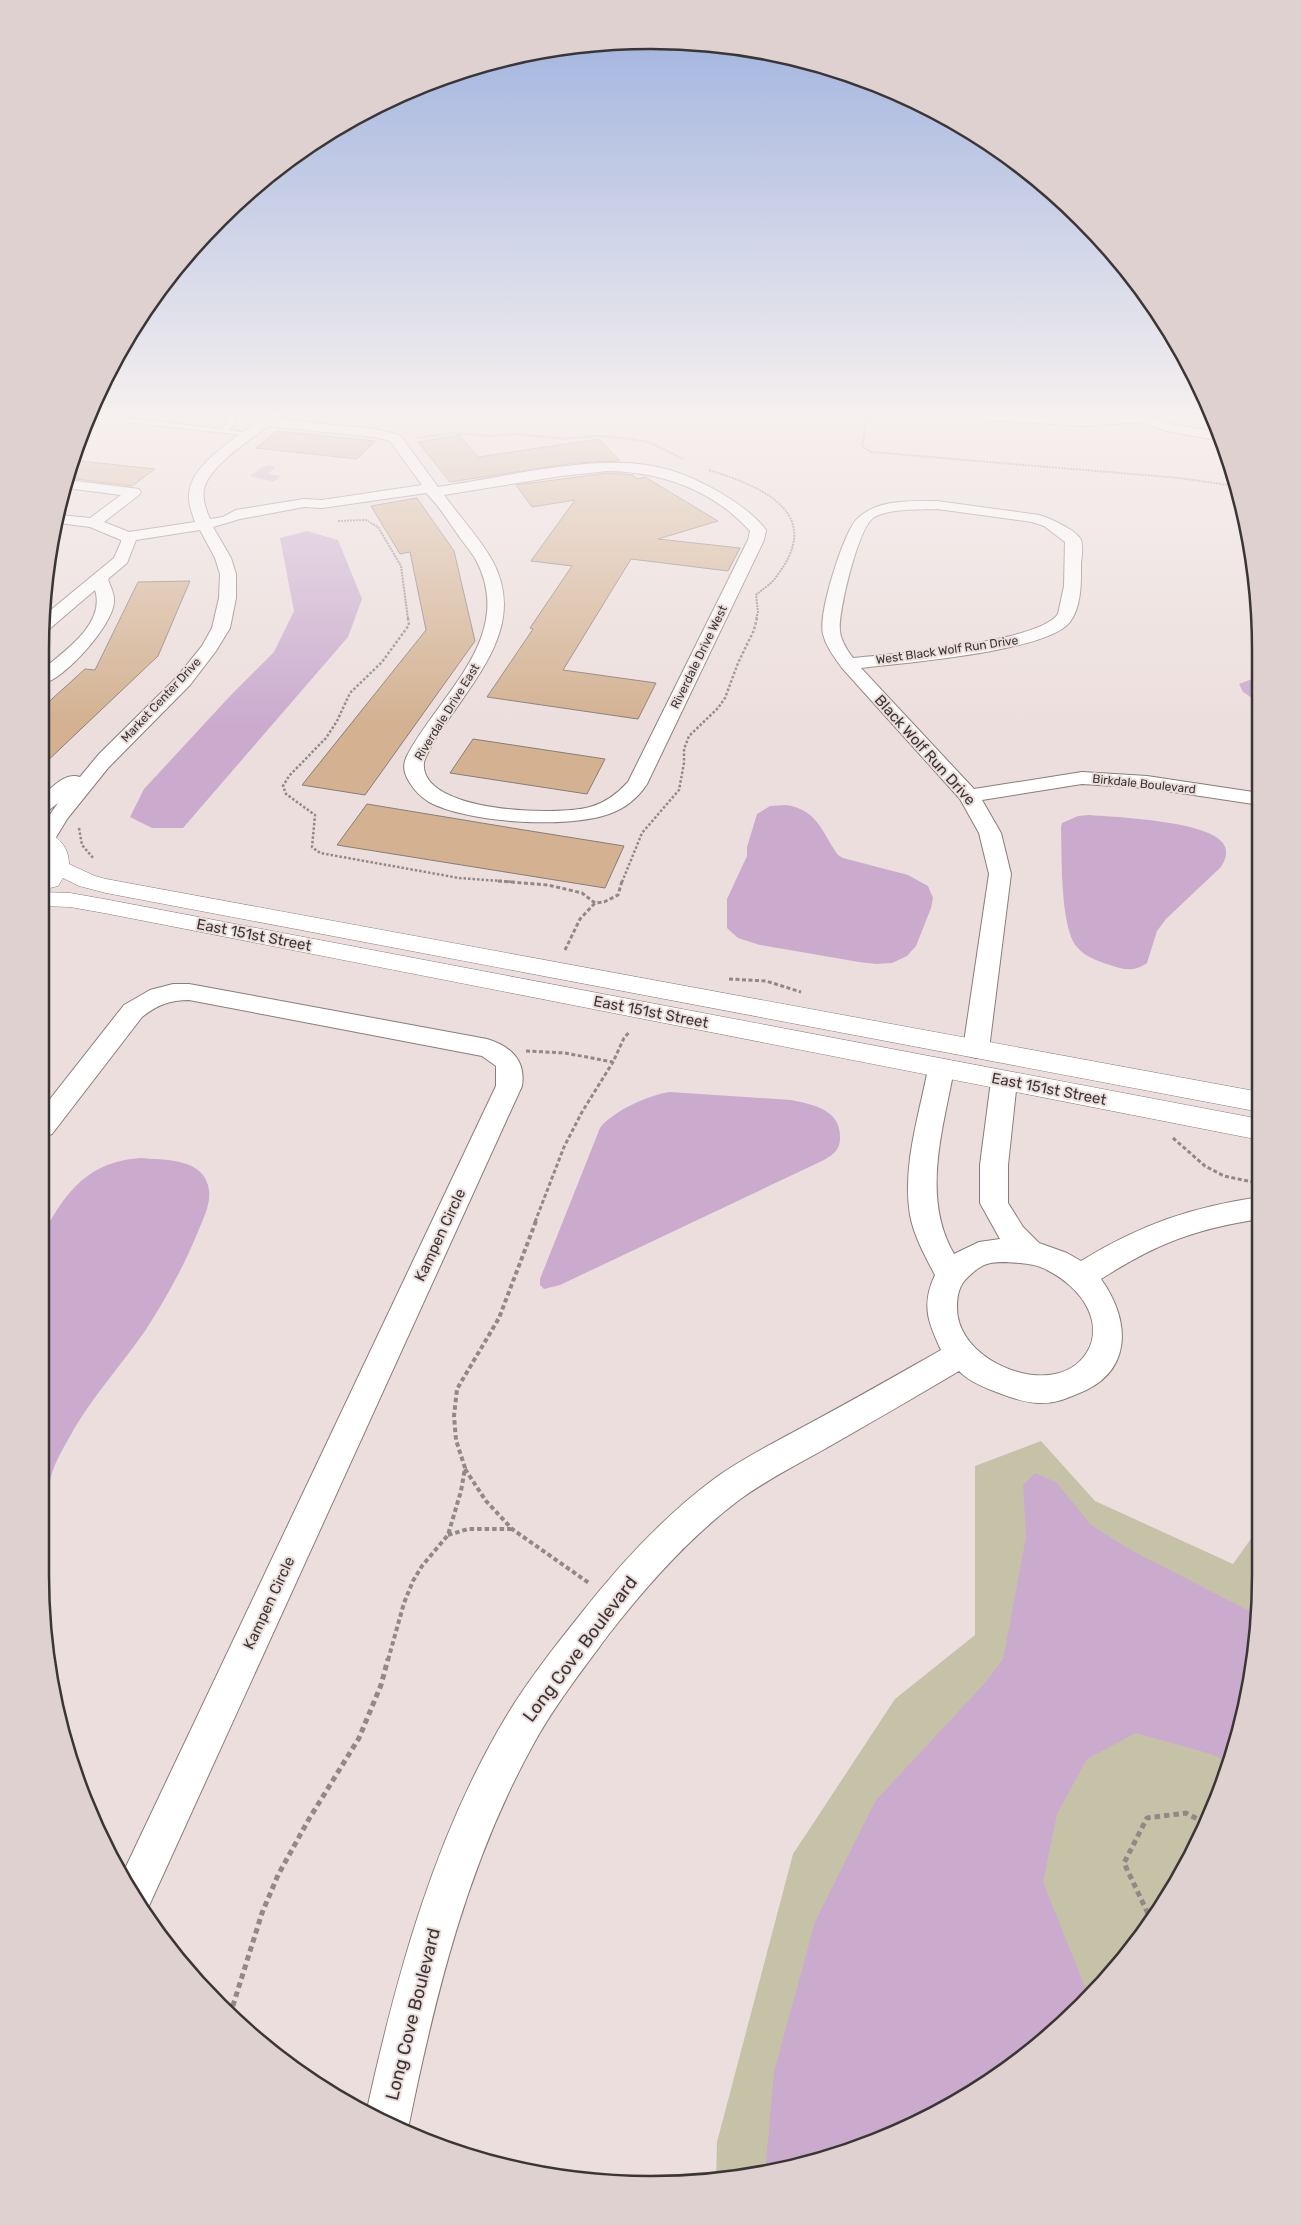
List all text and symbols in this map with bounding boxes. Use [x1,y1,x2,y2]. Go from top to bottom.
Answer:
street label: Riverdale Drive West [668,603,730,711]
street label: West Black Wolf Run Drive [875,633,1019,667]
street label: Market Center Drive [118,655,204,745]
street label: Riverdale Drive East [412,661,483,763]
street label: Black Wolf Run Drive [871,691,979,809]
street label: Birkdale Boulevard [1092,772,1196,796]
street label: East 151st Street [195,915,313,955]
street label: East 151st Street [592,992,710,1032]
street label: East 151st Street [990,1069,1108,1109]
street label: Kampen Circle [411,1186,469,1284]
street label: Kampen Circle [240,1554,298,1652]
street label: Long Cove Boulevard [518,1572,642,1726]
street label: Long Cove Boulevard [381,1926,445,2102]

